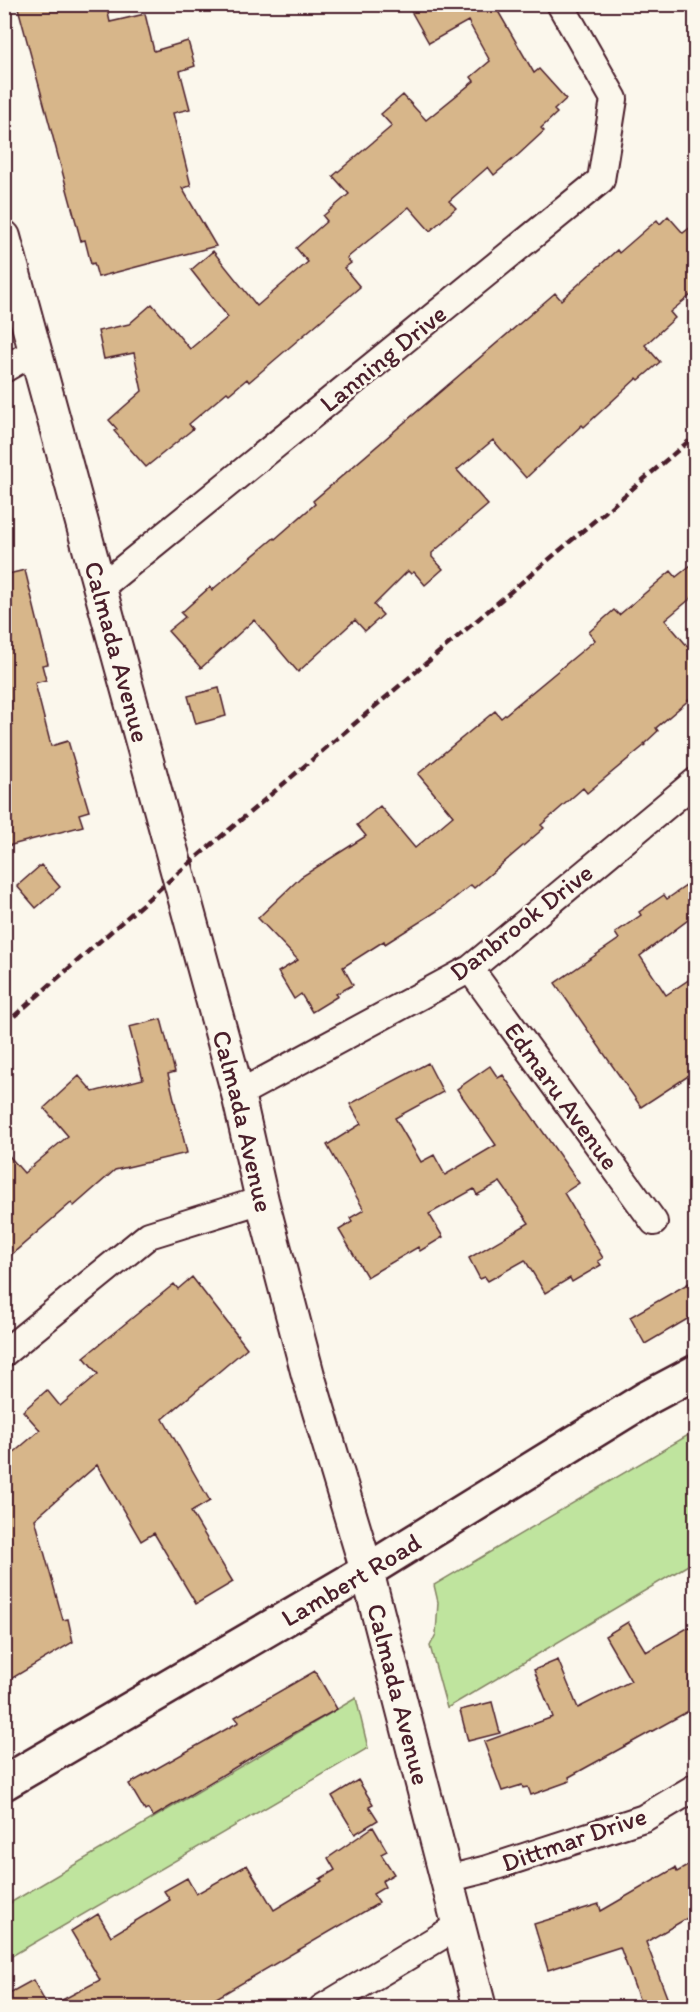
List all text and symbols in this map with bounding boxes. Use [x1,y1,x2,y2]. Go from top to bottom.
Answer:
street label: Lanning Drive [313,297,453,419]
street label: Calmada Avenue [77,558,157,746]
street label: Danbrook Drive [443,856,599,988]
street label: Edmaru Avenue [498,1016,626,1176]
street label: Calmada Avenue [205,1027,281,1216]
street label: Lambert Road [275,1526,427,1634]
street label: Calmada Avenue [360,1600,438,1788]
street label: Dittmar Drive [497,1799,651,1879]

